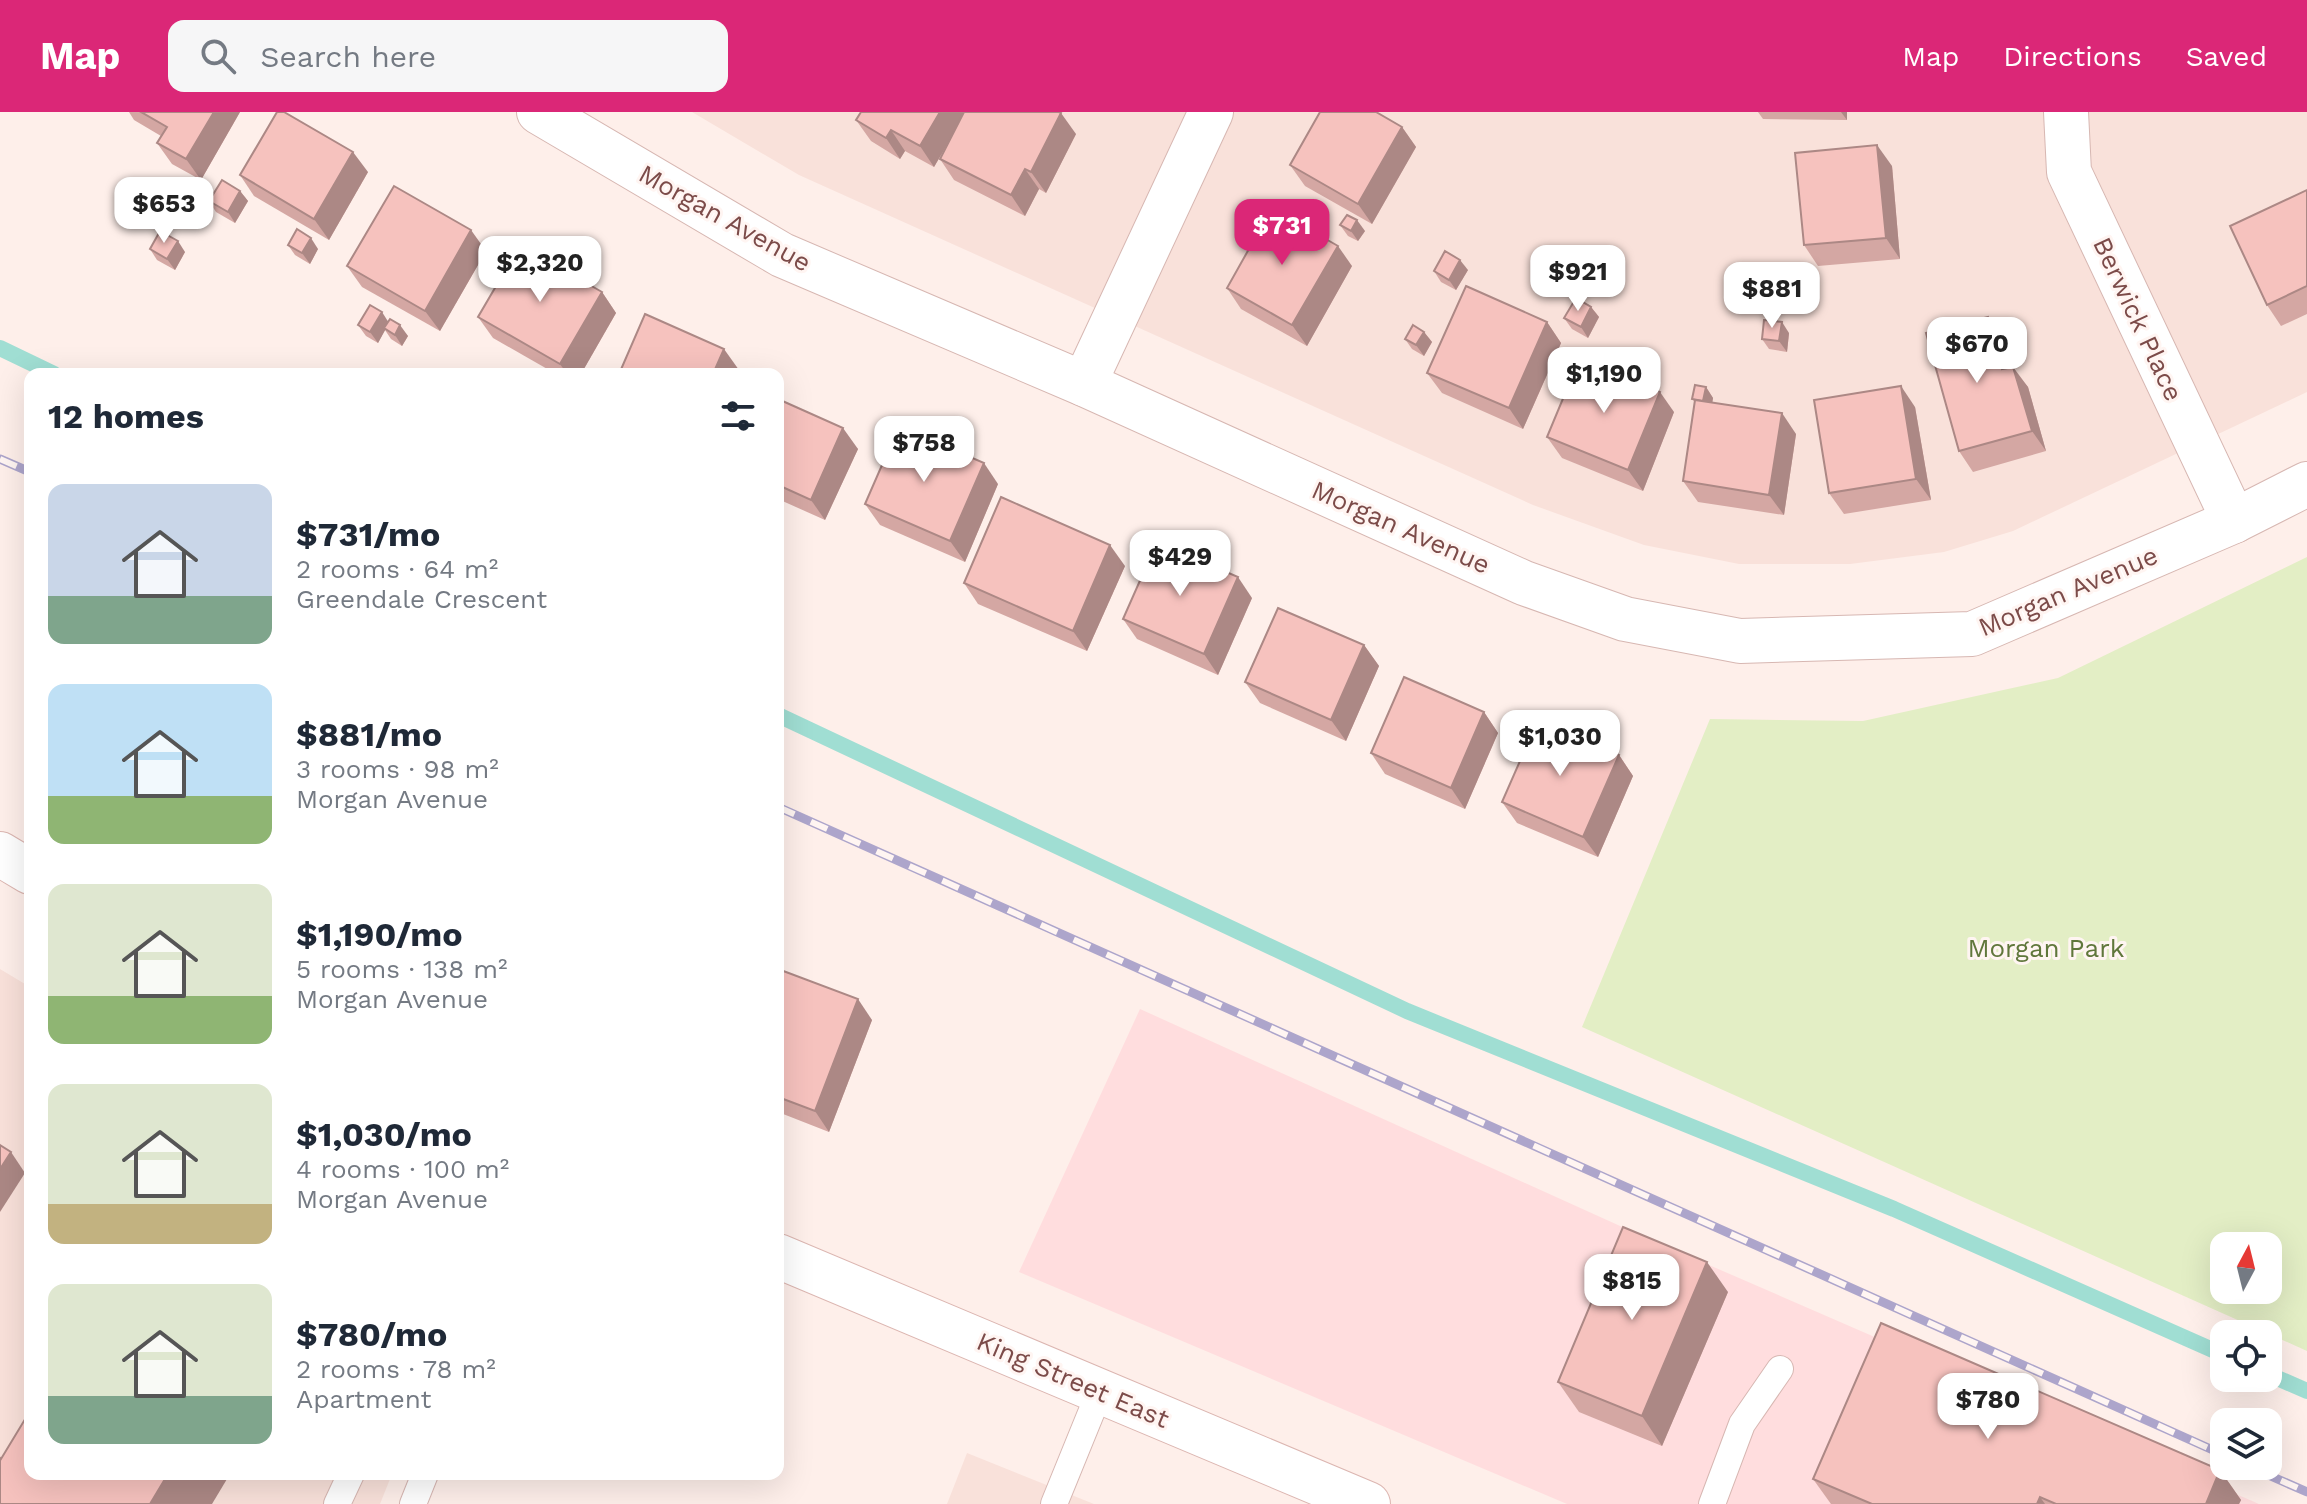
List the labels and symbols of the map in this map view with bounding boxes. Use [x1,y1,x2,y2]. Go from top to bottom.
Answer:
street label: Morgan Avenue [634,158,816,278]
pin: $653 [117,177,211,245]
pin: $731 [1235,199,1329,267]
street label: Berwick Place [2087,232,2189,406]
pin: $2,320 [475,236,605,304]
pin: $921 [1531,245,1625,313]
pin: $881 [1725,262,1819,330]
pin: $670 [1930,317,2024,385]
pin: $1,190 [1539,347,1669,415]
pin: $758 [877,416,971,484]
street label: Morgan Avenue [1307,474,1495,580]
pin: $429 [1133,530,1227,598]
street label: Morgan Avenue [1974,540,2162,642]
pin: $1,030 [1495,710,1625,778]
park label: Morgan Park [1968,933,2125,963]
north arrow [2210,1232,2282,1304]
pin: $815 [1585,1254,1679,1322]
street label: King Street East [972,1326,1174,1434]
pin: $780 [1941,1373,2035,1441]

